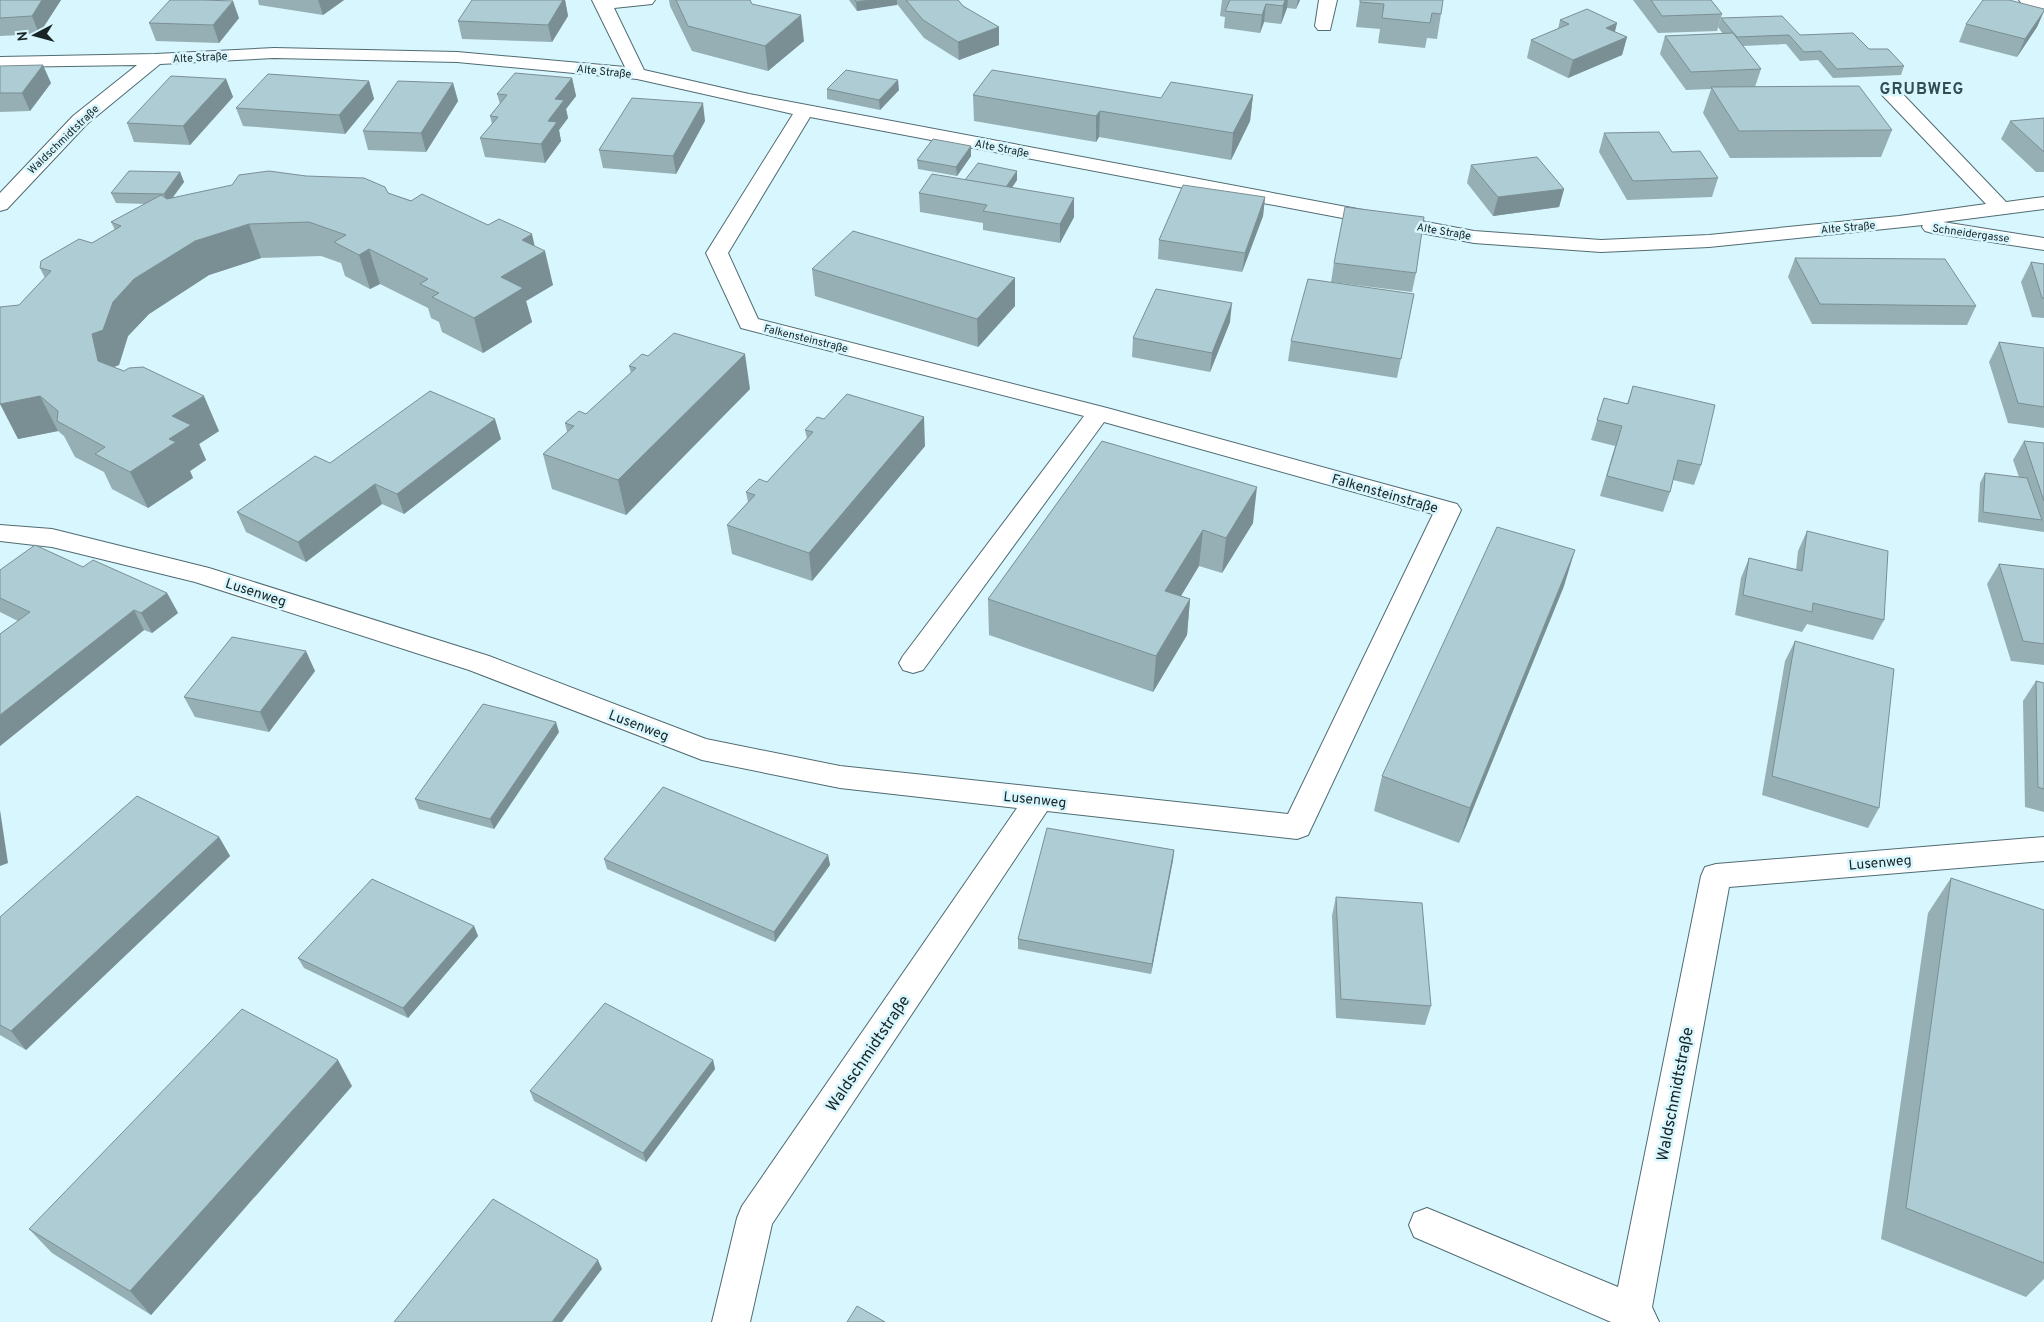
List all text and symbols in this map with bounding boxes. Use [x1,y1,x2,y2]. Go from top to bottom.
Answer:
north arrow [10,10,60,60]
text: N [15,30,33,42]
street label: Alte Straße [172,50,228,66]
street label: Alte Straße [576,62,632,82]
district label: GRUBWEG [1880,80,1964,100]
street label: Waldschmidtstraße [25,102,102,177]
street label: Alte Straße [974,137,1030,161]
street label: Alte Straße [1820,219,1876,237]
street label: Alte Straße [1416,220,1472,244]
street label: Schneidergasse [1931,222,2010,246]
street label: Falkensteinstraße [762,322,849,356]
street label: Falkensteinstraße [1329,471,1440,518]
street label: Lusenweg [223,576,288,611]
street label: Lusenweg [606,707,671,746]
street label: Lusenweg [1003,789,1067,812]
street label: Lusenweg [1848,852,1912,875]
street label: Waldschmidtstraße [822,992,915,1116]
street label: Waldschmidtstraße [1653,1026,1699,1163]

